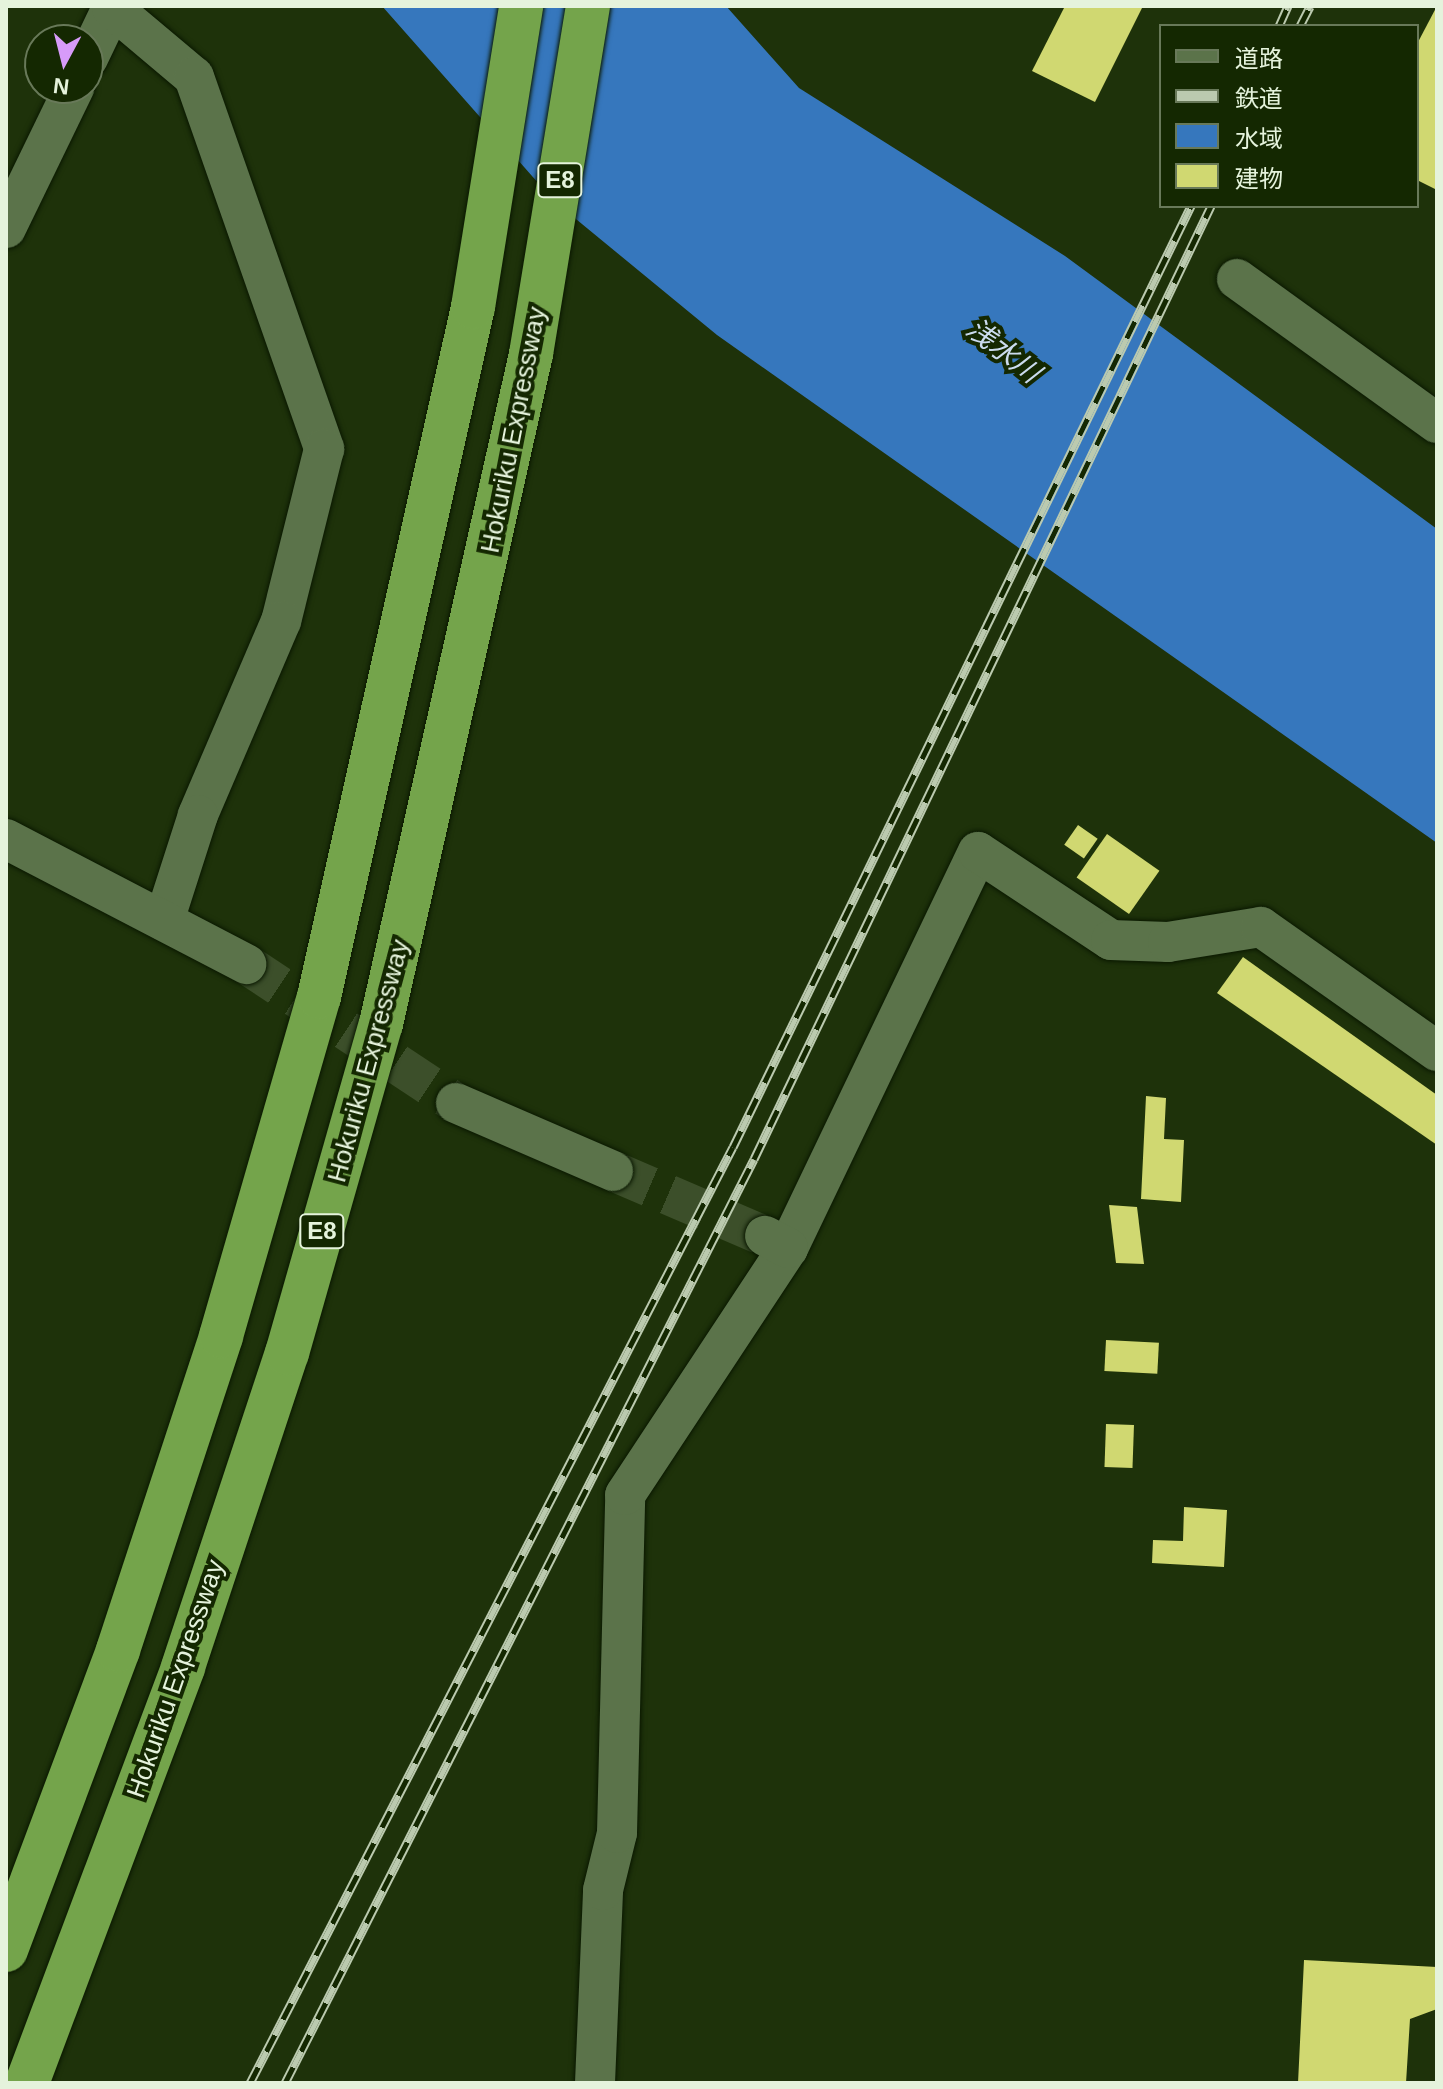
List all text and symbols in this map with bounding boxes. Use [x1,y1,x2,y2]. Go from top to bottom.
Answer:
north arrow [24,24,104,104]
legend [1159,24,1419,208]
text: 道路 [1235,45,1283,72]
text: N [52,73,71,100]
text: 鉄道 [1235,85,1283,112]
text: 水域 [1235,125,1283,152]
road number: E8 [536,160,584,200]
text: 建物 [1235,165,1283,192]
street label: Hokuriku Expressway [475,304,553,556]
water label: 浅水川 [960,312,1046,390]
street label: Hokuriku Expressway [322,936,416,1186]
road number: E8 [298,1211,346,1251]
street label: Hokuriku Expressway [121,1556,231,1802]

